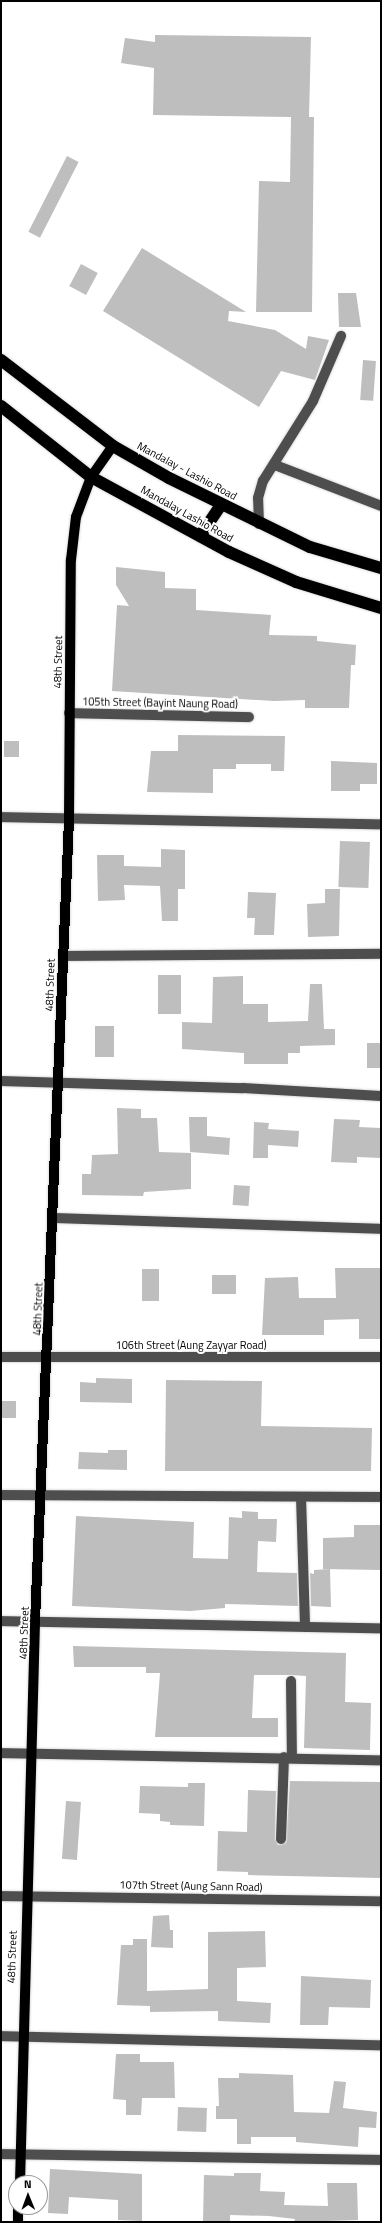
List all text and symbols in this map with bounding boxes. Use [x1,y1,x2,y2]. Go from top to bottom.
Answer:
street label: Mandalay - Lashio Road [135,439,239,503]
street label: Mandalay Lashio Road [138,483,236,545]
street label: 48th Street [51,635,65,689]
street label: 105th Street (Bayint Naung Road) [82,695,238,711]
street label: 48th Street [42,958,58,1012]
street label: 48th Street [30,1282,46,1336]
street label: 106th Street (Aung Zayyar Road) [115,1338,267,1352]
street label: 48th Street [16,1606,32,1660]
street label: 107th Street (Aung Sann Road) [119,1878,263,1894]
street label: 48th Street [4,1930,20,1984]
north arrow [8,2175,48,2215]
text: N [24,2176,32,2192]

